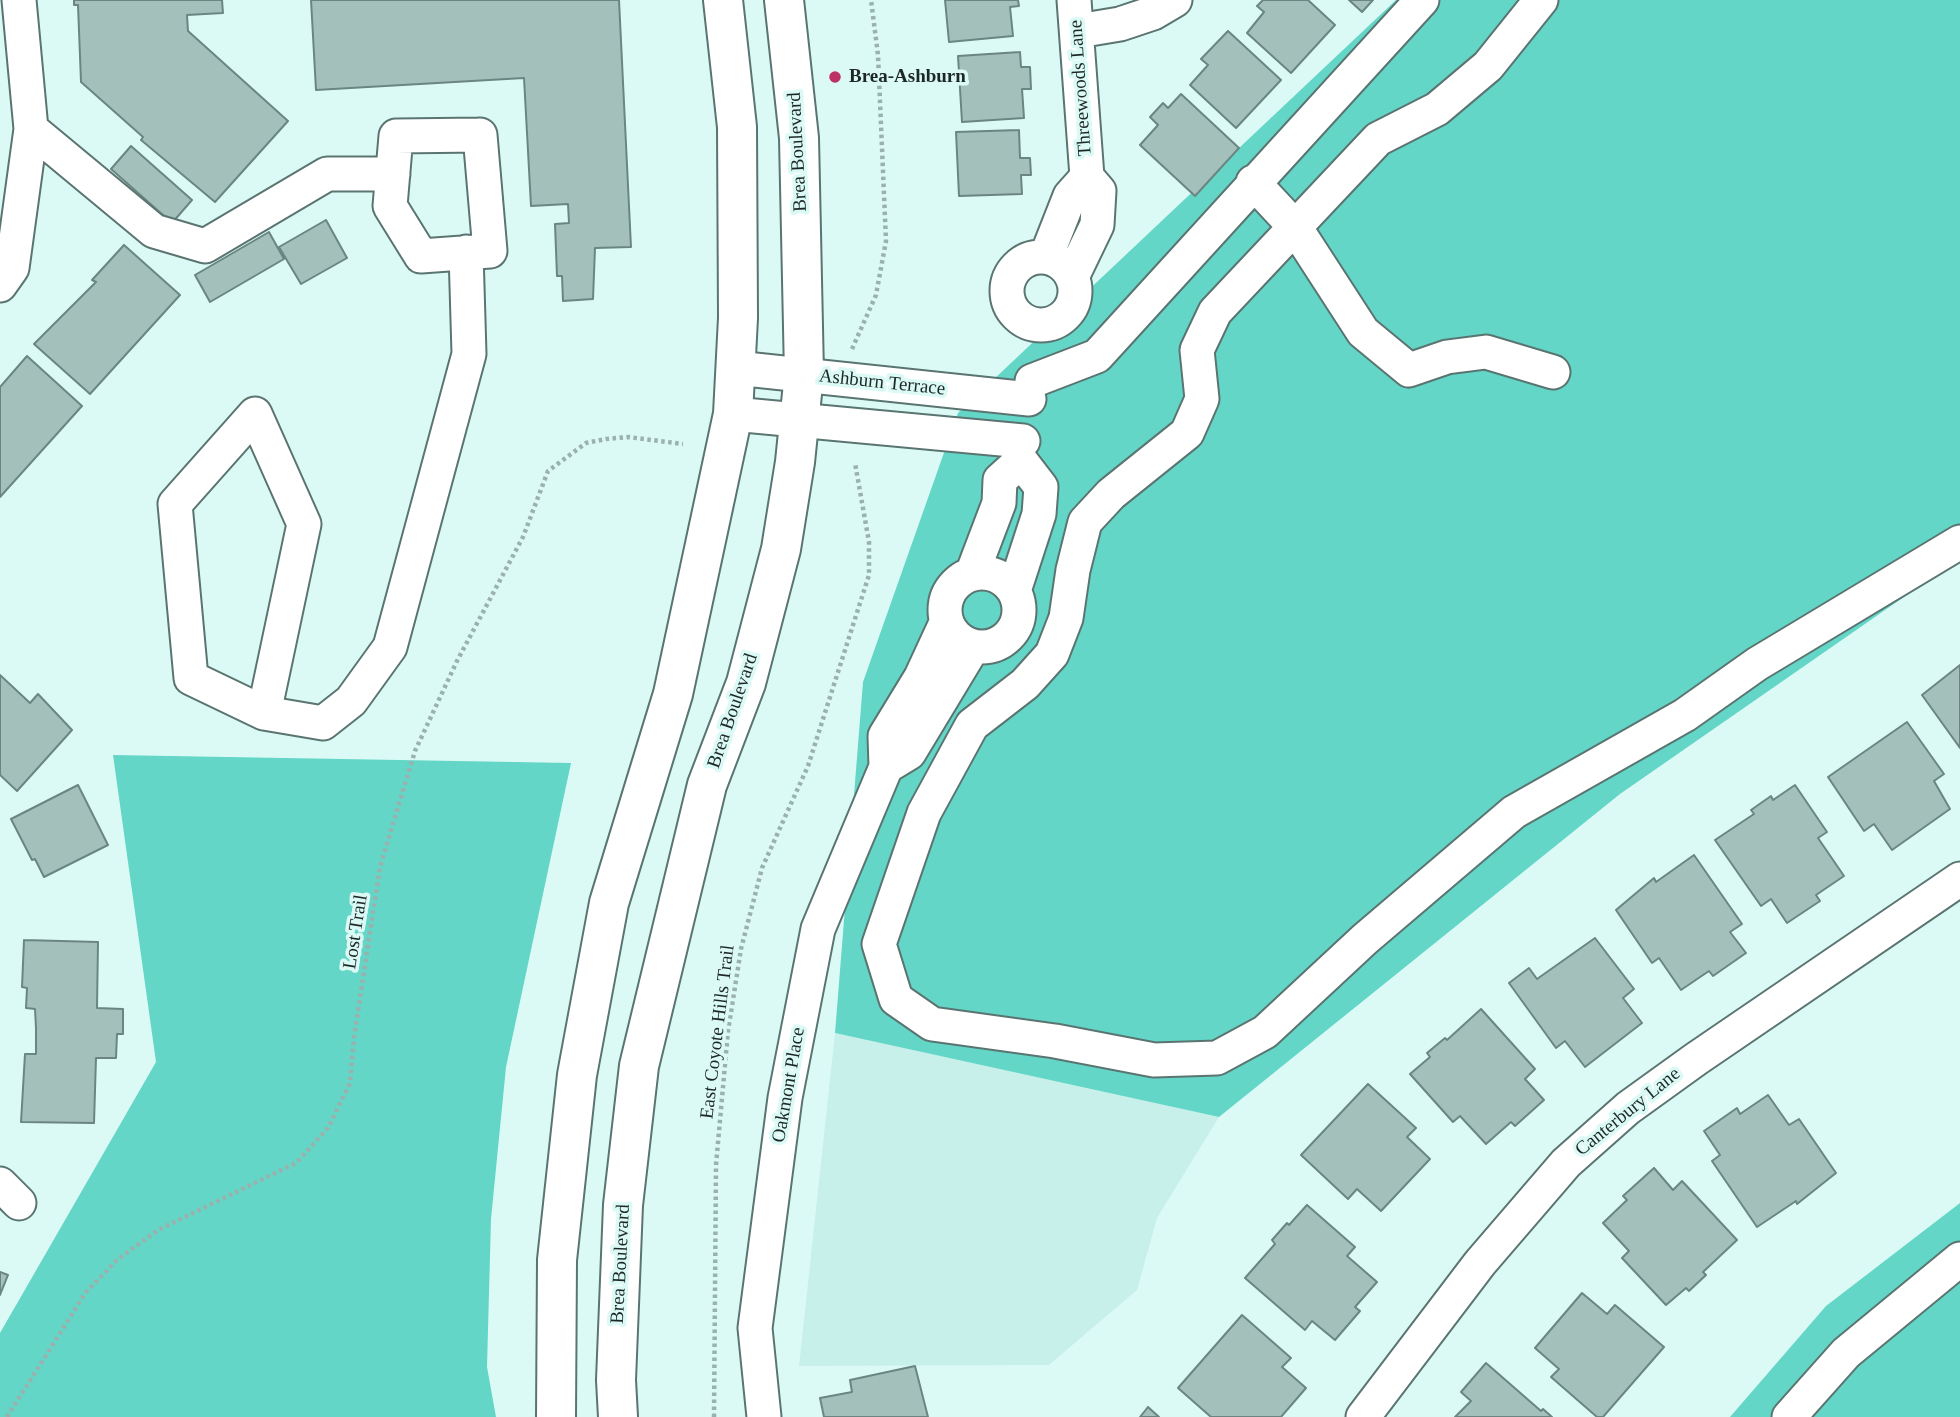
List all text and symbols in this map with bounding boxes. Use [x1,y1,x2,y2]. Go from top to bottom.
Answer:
street label: Threewoods Lane [1065,19,1097,157]
place label: Brea-Ashburn [849,66,966,88]
marker: Brea-Ashburn [827,69,843,85]
street label: Brea Boulevard [783,92,813,212]
street label: Ashburn Terrace [818,365,946,401]
street label: Brea Boulevard [703,651,763,771]
street label: Lost Trail [339,893,373,971]
street label: East Coyote Hills Trail [696,944,740,1120]
street label: Oakmont Place [768,1026,810,1144]
street label: Canterbury Lane [1571,1063,1685,1161]
street label: Brea Boulevard [606,1204,636,1324]

